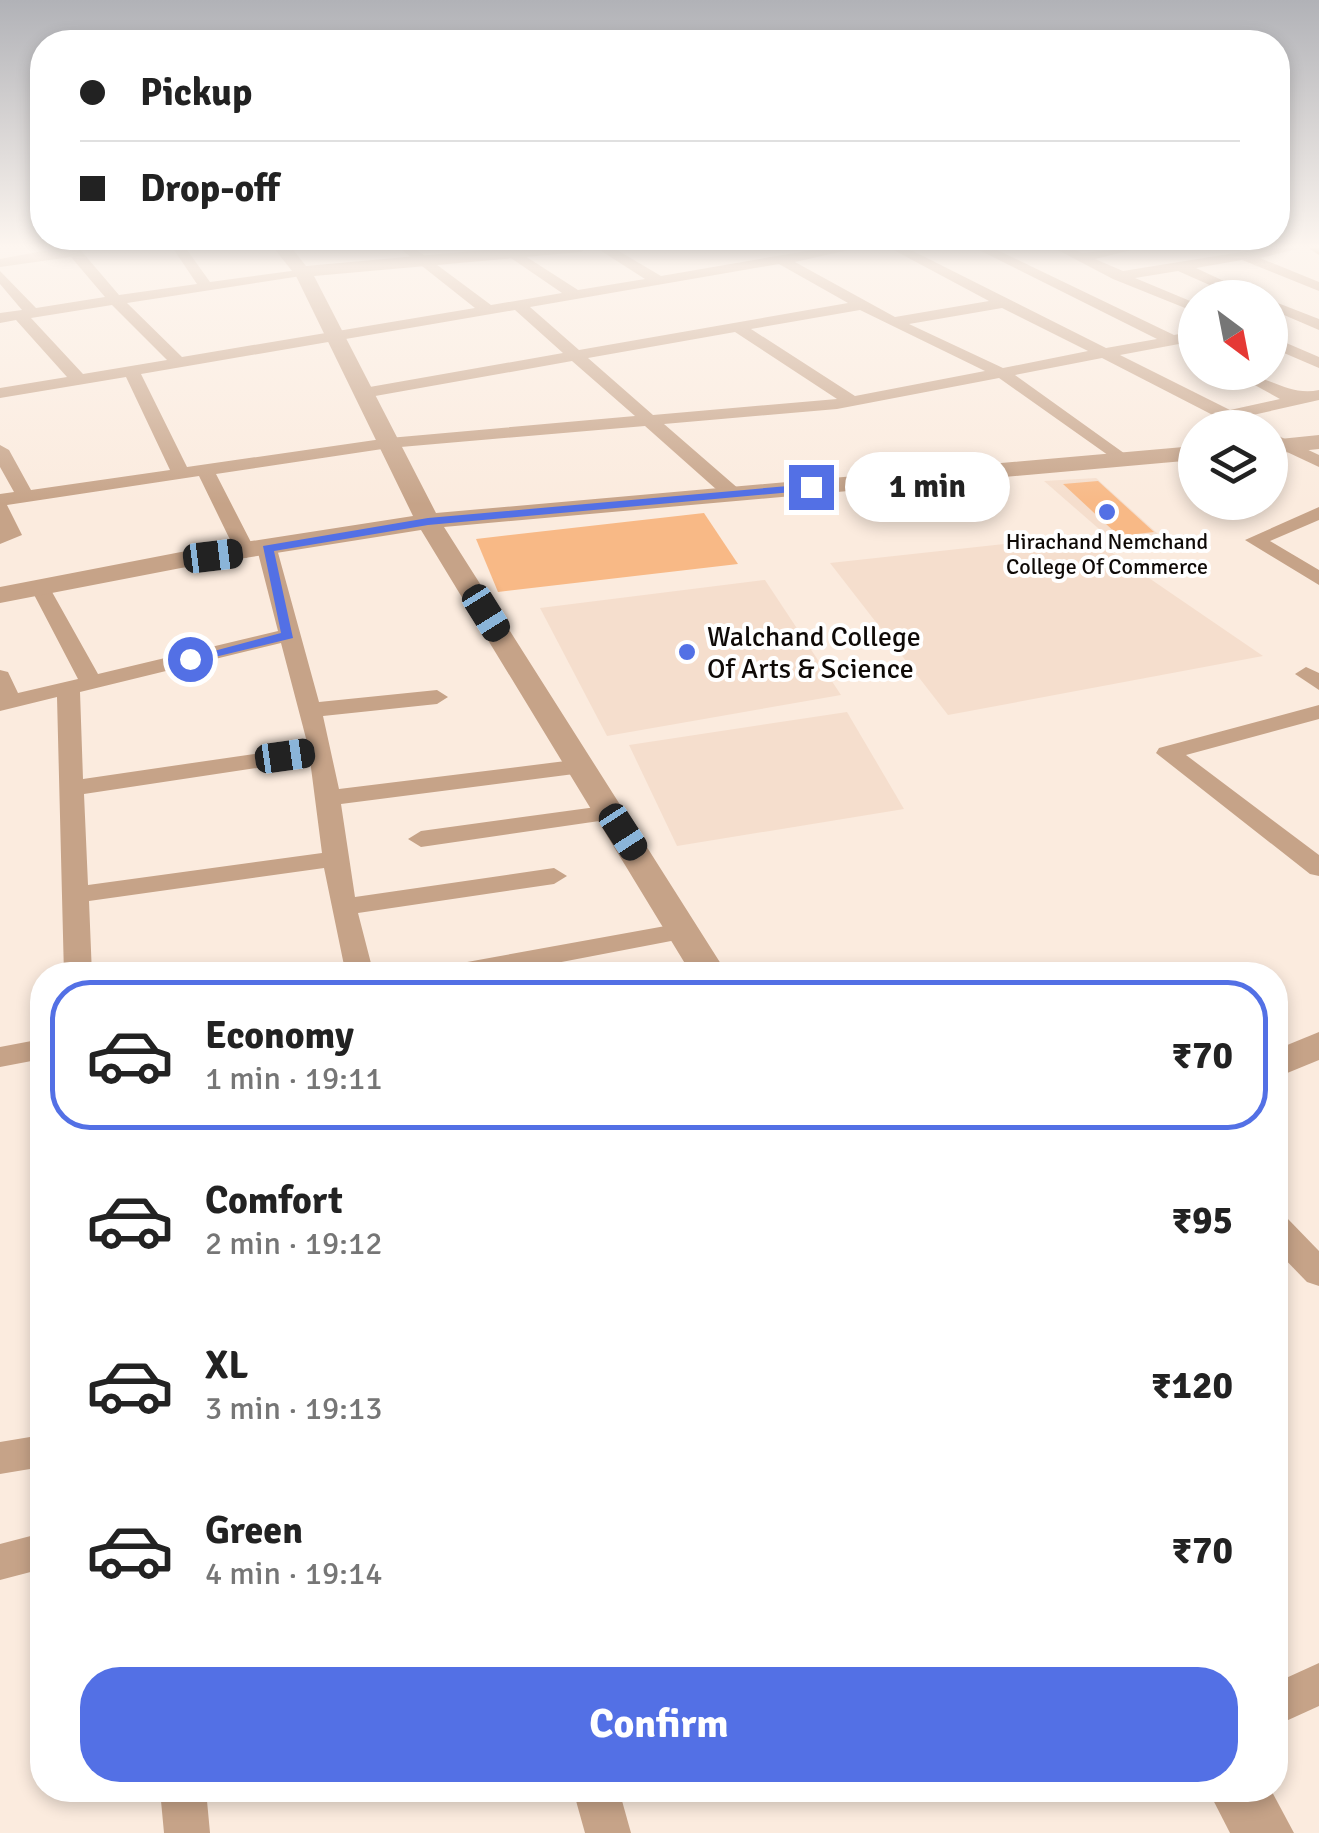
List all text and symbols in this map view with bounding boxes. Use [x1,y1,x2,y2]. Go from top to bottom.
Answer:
text: Pickup [140,69,252,116]
text: Drop-off [140,165,280,212]
north arrow [1178,280,1288,390]
map controls [1178,280,1288,520]
button: layers [1178,410,1288,520]
callout: 1 min [846,452,1011,522]
route end [789,465,834,510]
text: 1 min [889,467,966,506]
marker: Hirachand Nemchand College Of Commerce [1096,501,1118,523]
place label: Hirachand Nemchand College Of Commerce [1006,528,1208,580]
car [181,537,245,575]
car [457,580,515,646]
place label: Walchand College Of Arts & Science [707,620,921,686]
route start [168,637,213,682]
marker: Walchand College Of Arts & Science [676,641,698,663]
car [253,737,317,775]
car [594,799,652,865]
icon: car [85,1010,175,1100]
text: Economy [205,1012,354,1059]
text: ₹70 [1171,1032,1233,1079]
text: 1 min · 19:11 [205,1059,383,1098]
icon: car [85,1175,175,1265]
text: Comfort [205,1177,343,1224]
text: ₹95 [1171,1197,1233,1244]
text: 2 min · 19:12 [205,1224,383,1263]
icon: car [85,1340,175,1430]
text: XL [205,1342,248,1389]
text: ₹120 [1151,1362,1233,1409]
text: 3 min · 19:13 [205,1389,383,1428]
icon: car [85,1505,175,1595]
text: Green [205,1507,303,1554]
text: ₹70 [1171,1527,1233,1574]
text: 4 min · 19:14 [205,1554,383,1593]
button: Confirm [80,1667,1238,1782]

